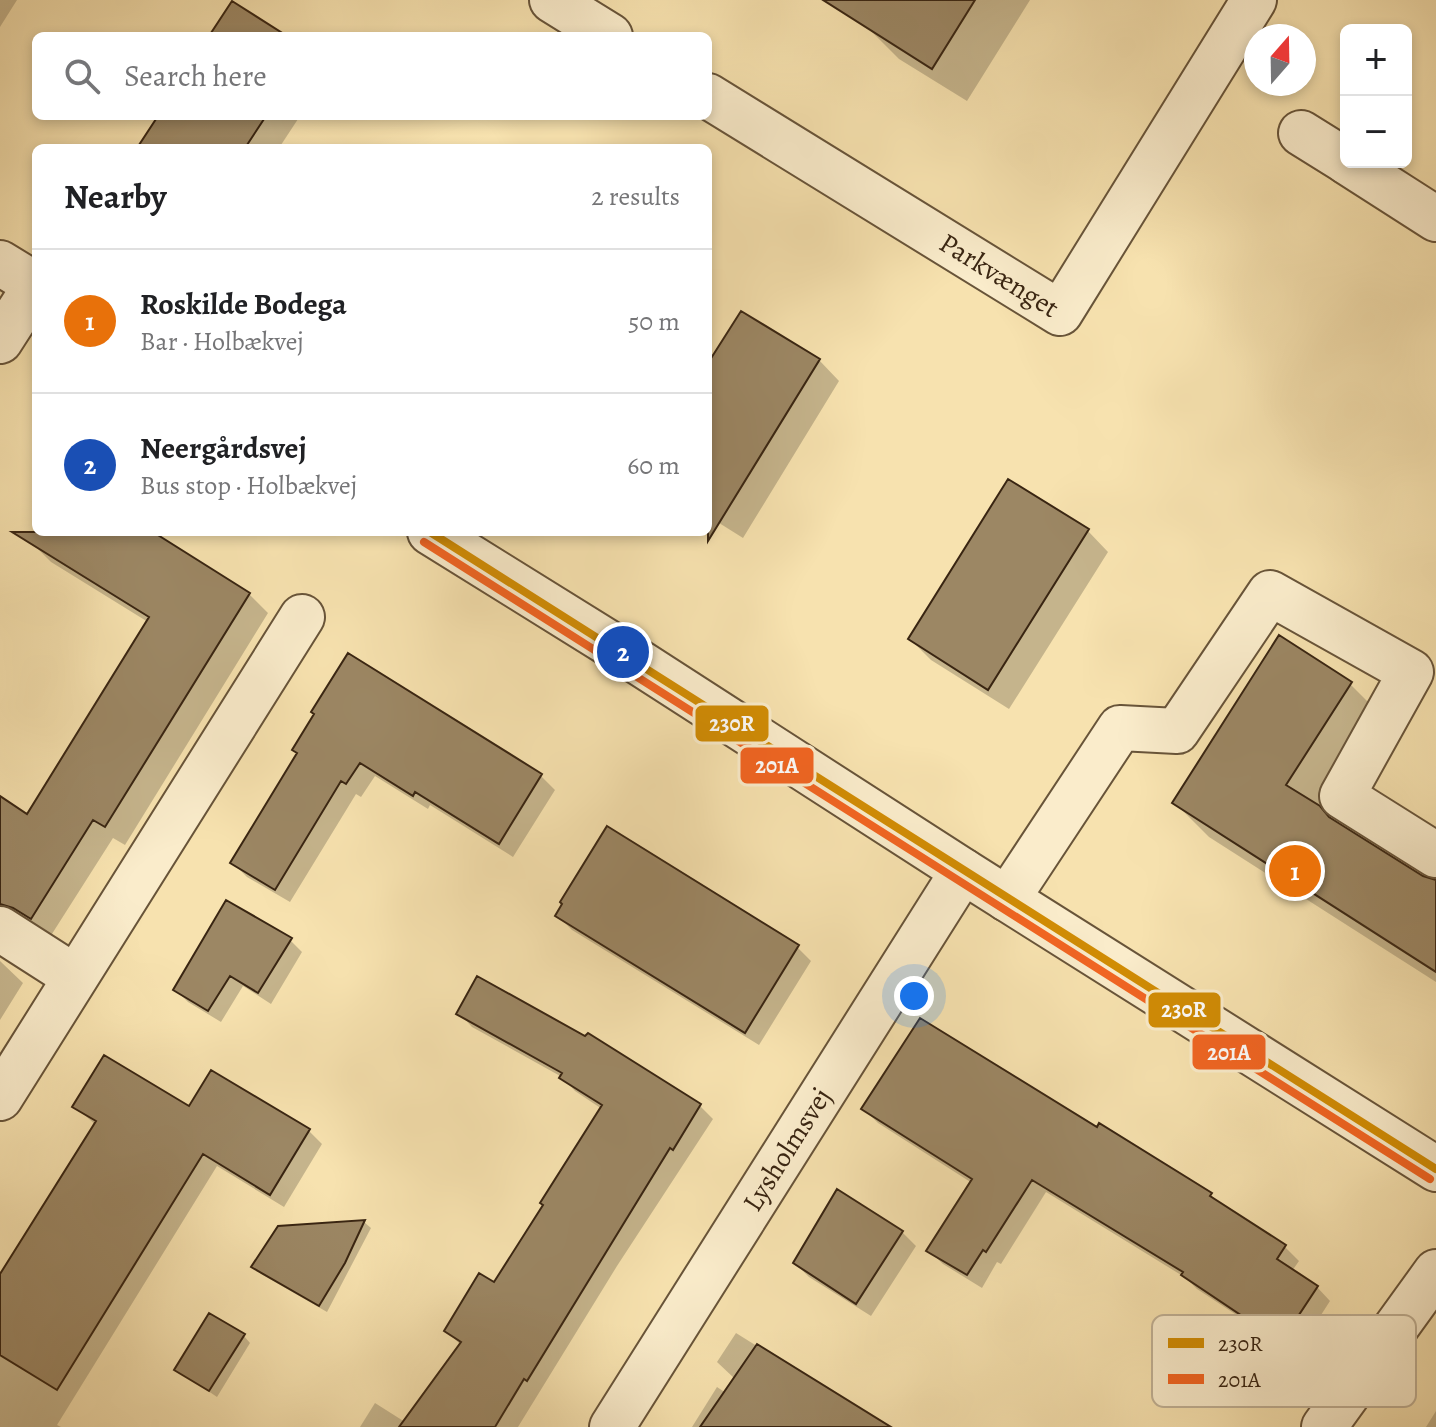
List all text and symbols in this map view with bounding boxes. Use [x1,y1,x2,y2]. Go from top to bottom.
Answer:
north arrow [1244,24,1316,96]
map controls [1340,24,1412,168]
button: + [1340,24,1412,96]
search box [32,32,712,120]
icon: search [60,54,104,98]
text: Search here [124,56,267,96]
button: − [1340,96,1412,168]
text: Nearby [64,173,167,220]
text: 2 results [591,179,680,214]
street label: Parkvænget [932,224,1066,327]
text: Roskilde Bodega [140,284,347,324]
text: 1 [85,304,95,339]
text: 50 m [628,304,680,339]
text: Bar · Holbækvej [140,324,304,359]
text: Neergårdsvej [140,428,307,468]
text: 2 [84,448,96,483]
text: 60 m [627,448,680,483]
text: Bus stop · Holbækvej [140,468,357,503]
pin: 2 [597,622,649,682]
line badge: 230R [694,704,770,743]
text: 230R [709,709,756,739]
line badge: 201A [739,746,815,785]
text: 201A [755,751,799,781]
pin: 1 [1269,841,1321,901]
your location [894,976,934,1016]
line badge: 230R [1147,991,1222,1029]
text: 230R [1161,995,1208,1025]
line badge: 201A [1191,1033,1267,1071]
text: 201A [1207,1038,1251,1068]
street label: Lysholmsvej [734,1081,840,1219]
legend [1152,1315,1416,1407]
text: 230R [1218,1329,1263,1359]
text: 201A [1218,1365,1262,1395]

